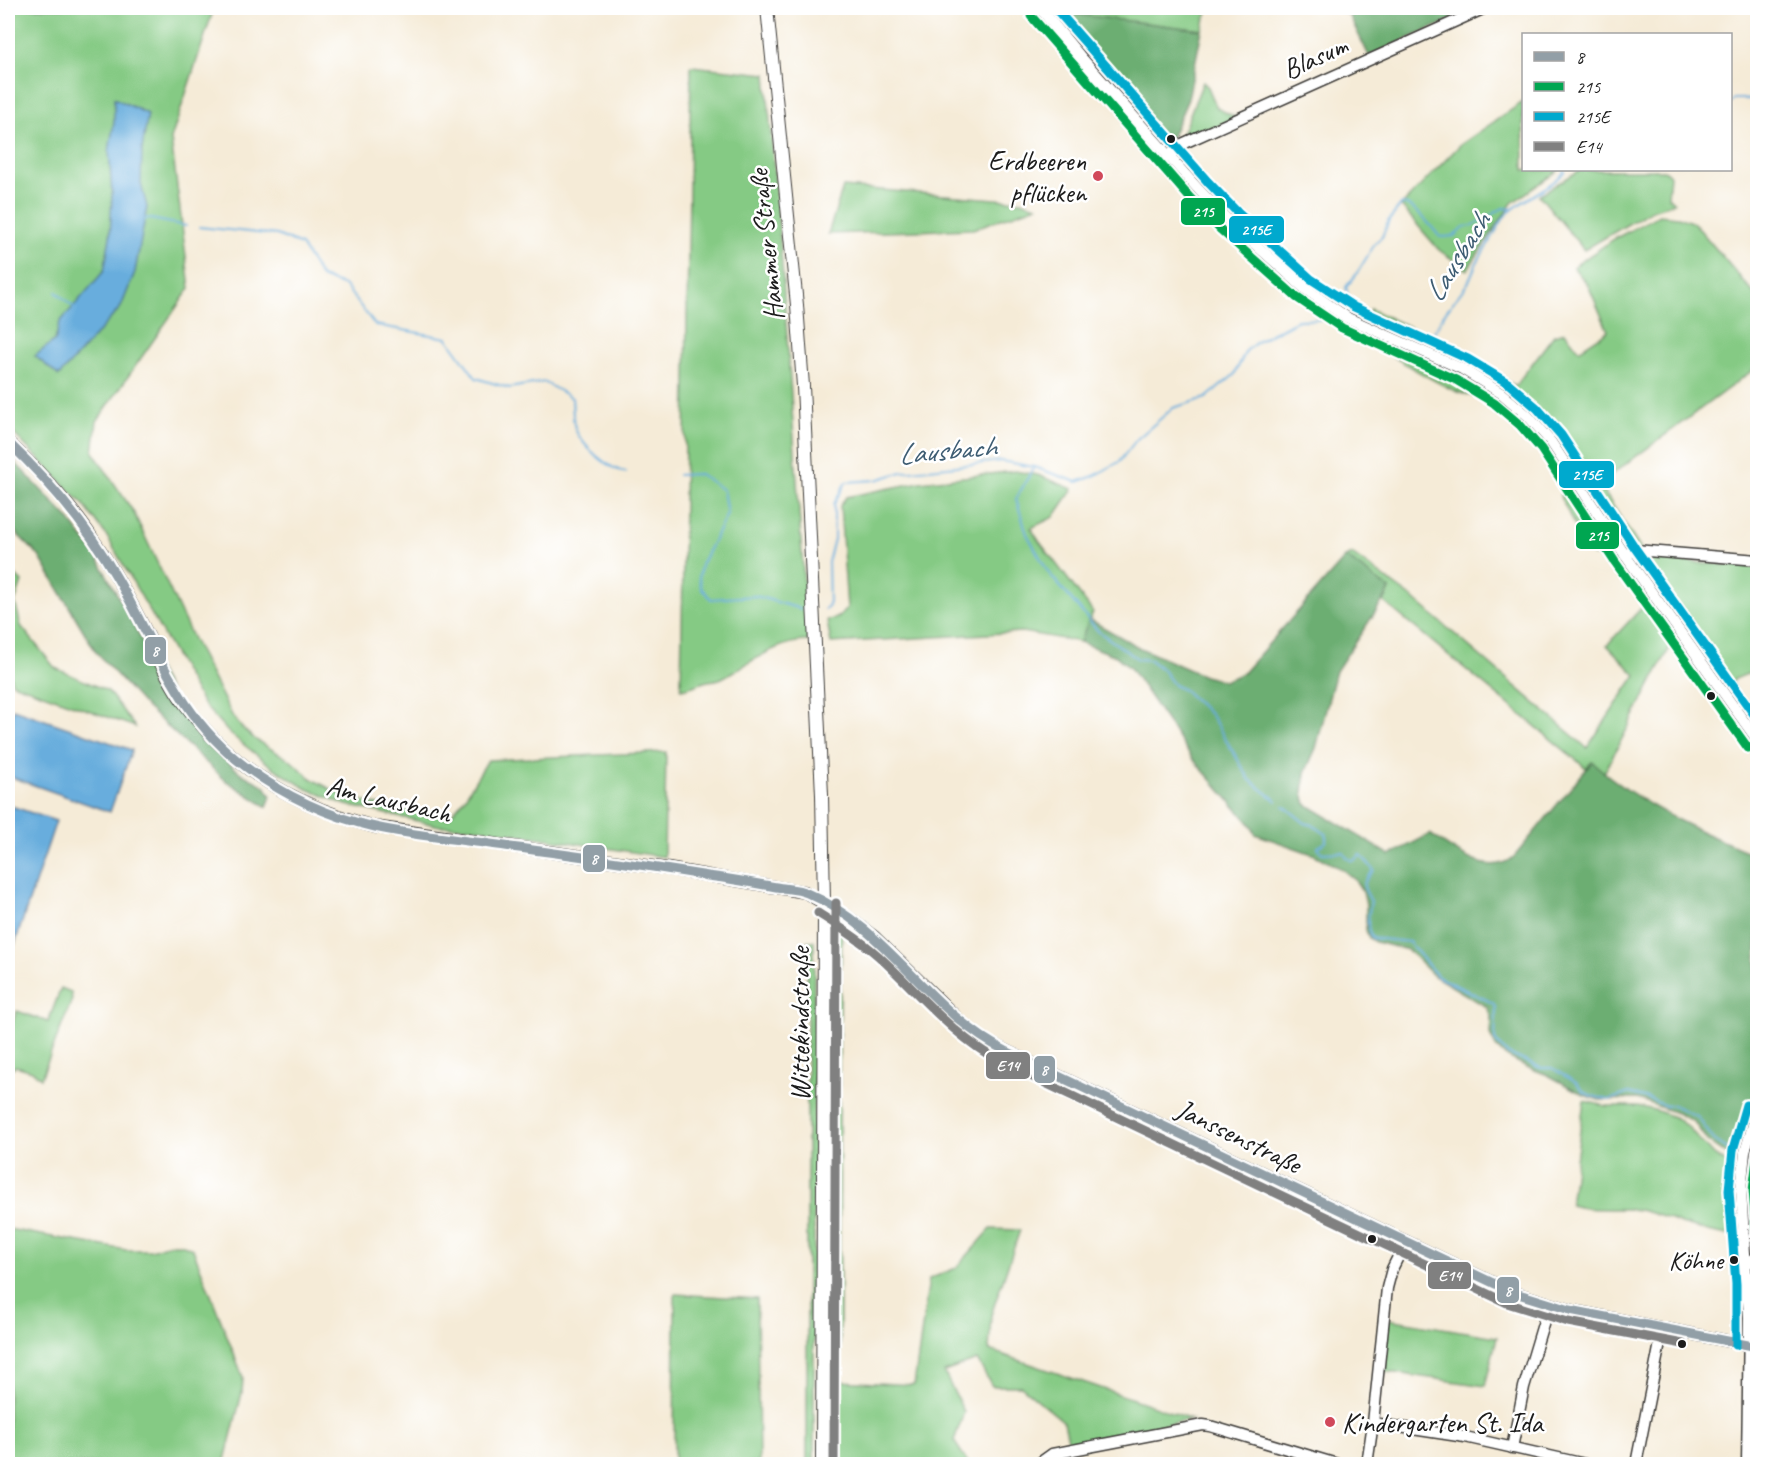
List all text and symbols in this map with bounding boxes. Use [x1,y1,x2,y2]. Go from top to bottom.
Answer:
street label: Blasum [1277,27,1354,87]
legend [1522,33,1732,171]
text: 8 [1576,46,1586,68]
text: 215 [1576,76,1601,98]
text: 215E [1576,106,1612,128]
unlabelled marker [1165,133,1177,145]
text: E14 [1576,136,1604,158]
place label: Erdbeeren pflücken [988,143,1087,210]
street label: Hammer Straße [740,166,791,322]
marker: Erdbeeren pflücken [1091,169,1105,183]
line badge: 215 [1180,197,1226,226]
text: 215 [1192,202,1216,222]
water label: Lausbach [1415,204,1500,308]
line badge: 215E [1228,215,1285,244]
text: 215E [1241,220,1273,240]
water label: Lausbach [897,427,999,473]
line badge: 215E [1558,460,1615,489]
text: 215E [1572,465,1604,485]
line badge: 215 [1575,521,1620,550]
text: 215 [1587,526,1611,546]
line badge: 8 [144,636,167,665]
text: 8 [151,641,160,661]
unlabelled marker [1705,690,1717,702]
street label: Am Lausbach [323,768,456,831]
line badge: 8 [582,844,606,873]
text: 8 [590,849,599,869]
street label: Wittekindstraße [782,945,817,1101]
line badge: E14 [985,1051,1031,1080]
line badge: 8 [1033,1055,1056,1084]
text: E14 [997,1056,1021,1076]
text: 8 [1040,1060,1049,1080]
street label: Janssenstraße [1169,1090,1309,1182]
unlabelled marker [1366,1233,1378,1245]
place label: Köhne [1669,1244,1726,1277]
marker: Köhne [1728,1254,1740,1266]
line badge: E14 [1427,1261,1472,1290]
text: E14 [1439,1266,1463,1286]
line badge: 8 [1496,1276,1520,1304]
text: 8 [1504,1281,1513,1301]
unlabelled marker [1676,1338,1688,1350]
place label: Kindergarten St. Ida [1342,1405,1545,1440]
marker: Kindergarten St. Ida [1323,1415,1337,1429]

